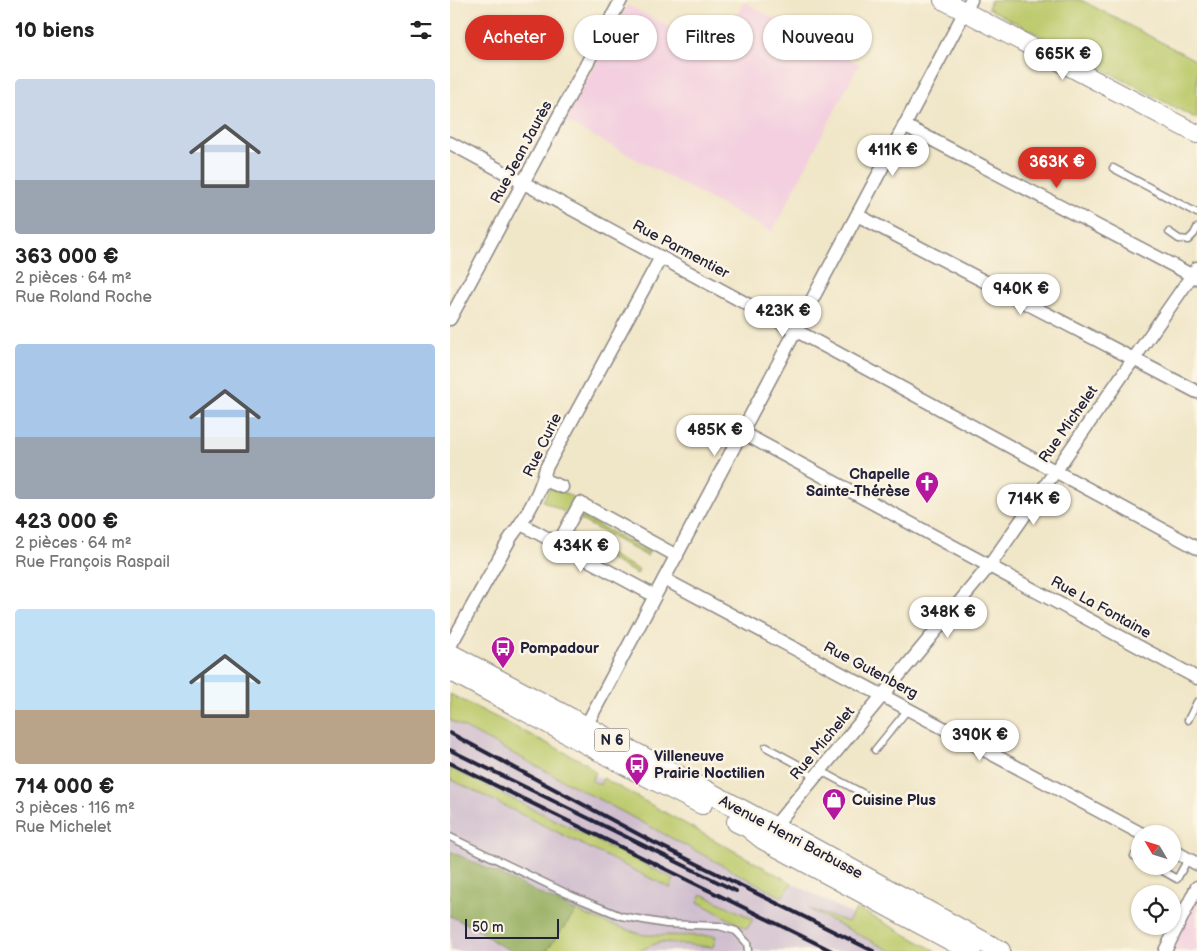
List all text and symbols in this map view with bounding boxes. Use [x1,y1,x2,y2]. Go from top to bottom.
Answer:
chip: Acheter [465,15,564,60]
chip: Louer [574,15,657,60]
chip: Filtres [667,15,753,60]
chip: Nouveau [763,15,872,60]
icon: filters [407,16,435,44]
text: 10 biens [15,18,94,43]
pin: 665K € [1022,38,1104,81]
text: 665K € [1035,45,1091,64]
street label: Rue Jean Jaurès [486,97,557,207]
icon: home [180,111,270,201]
pin: 411K € [852,134,934,177]
text: 411K € [868,141,918,160]
pin: 363K € [1016,146,1098,189]
text: 363K € [1029,153,1085,172]
street label: Rue Parmentier [629,216,733,283]
text: 363 000 € [15,244,119,269]
text: 2 pièces · 64 m² [15,269,132,288]
pin: 940K € [980,274,1062,316]
text: 940K € [993,280,1049,299]
text: Rue Roland Roche [15,288,152,307]
pin: 423K € [742,296,824,338]
text: 423K € [755,302,811,321]
icon: home [180,376,270,466]
street label: Rue Michelet [1035,382,1102,467]
street label: Rue Curie [519,410,566,480]
pin: 485K € [674,414,756,457]
text: 485K € [687,421,743,440]
place label: Chapelle Sainte-Thérèse [806,465,910,501]
church icon: Chapelle Sainte-Thérèse [914,470,940,504]
pin: 714K € [993,484,1075,526]
text: 714K € [1008,490,1060,509]
text: 423 000 € [15,509,118,534]
pin: 434K € [540,530,622,573]
text: 2 pièces · 64 m² [15,534,132,553]
text: 434K € [553,537,609,556]
text: Rue François Raspail [15,553,170,572]
street label: Rue La Fontaine [1047,572,1154,643]
pin: 348K € [907,596,989,639]
text: 348K € [920,603,976,622]
bus stop icon: Pompadour [490,635,516,669]
street label: Rue Gutenberg [820,638,921,703]
place label: Pompadour [520,639,600,658]
icon: home [180,641,270,731]
street label: Rue Michelet [786,702,859,784]
pin: 390K € [939,720,1021,762]
text: 390K € [952,726,1008,745]
road number: N 6 [594,728,630,752]
place label: Villeneuve Prairie Noctilien [654,747,765,783]
bus stop icon: Villeneuve Prairie Noctilien [624,752,650,786]
text: 714 000 € [15,774,114,799]
shop icon: Cuisine Plus [821,787,847,821]
street label: Avenue Henri Barbusse [716,791,866,883]
place label: Cuisine Plus [852,791,936,810]
text: 3 pièces · 116 m² [15,799,135,818]
text: Rue Michelet [15,818,111,837]
north arrow [1131,825,1181,875]
map controls [1131,825,1181,935]
button: locate [1131,885,1181,935]
scale bar [465,916,559,939]
text: 50 m [472,919,504,936]

